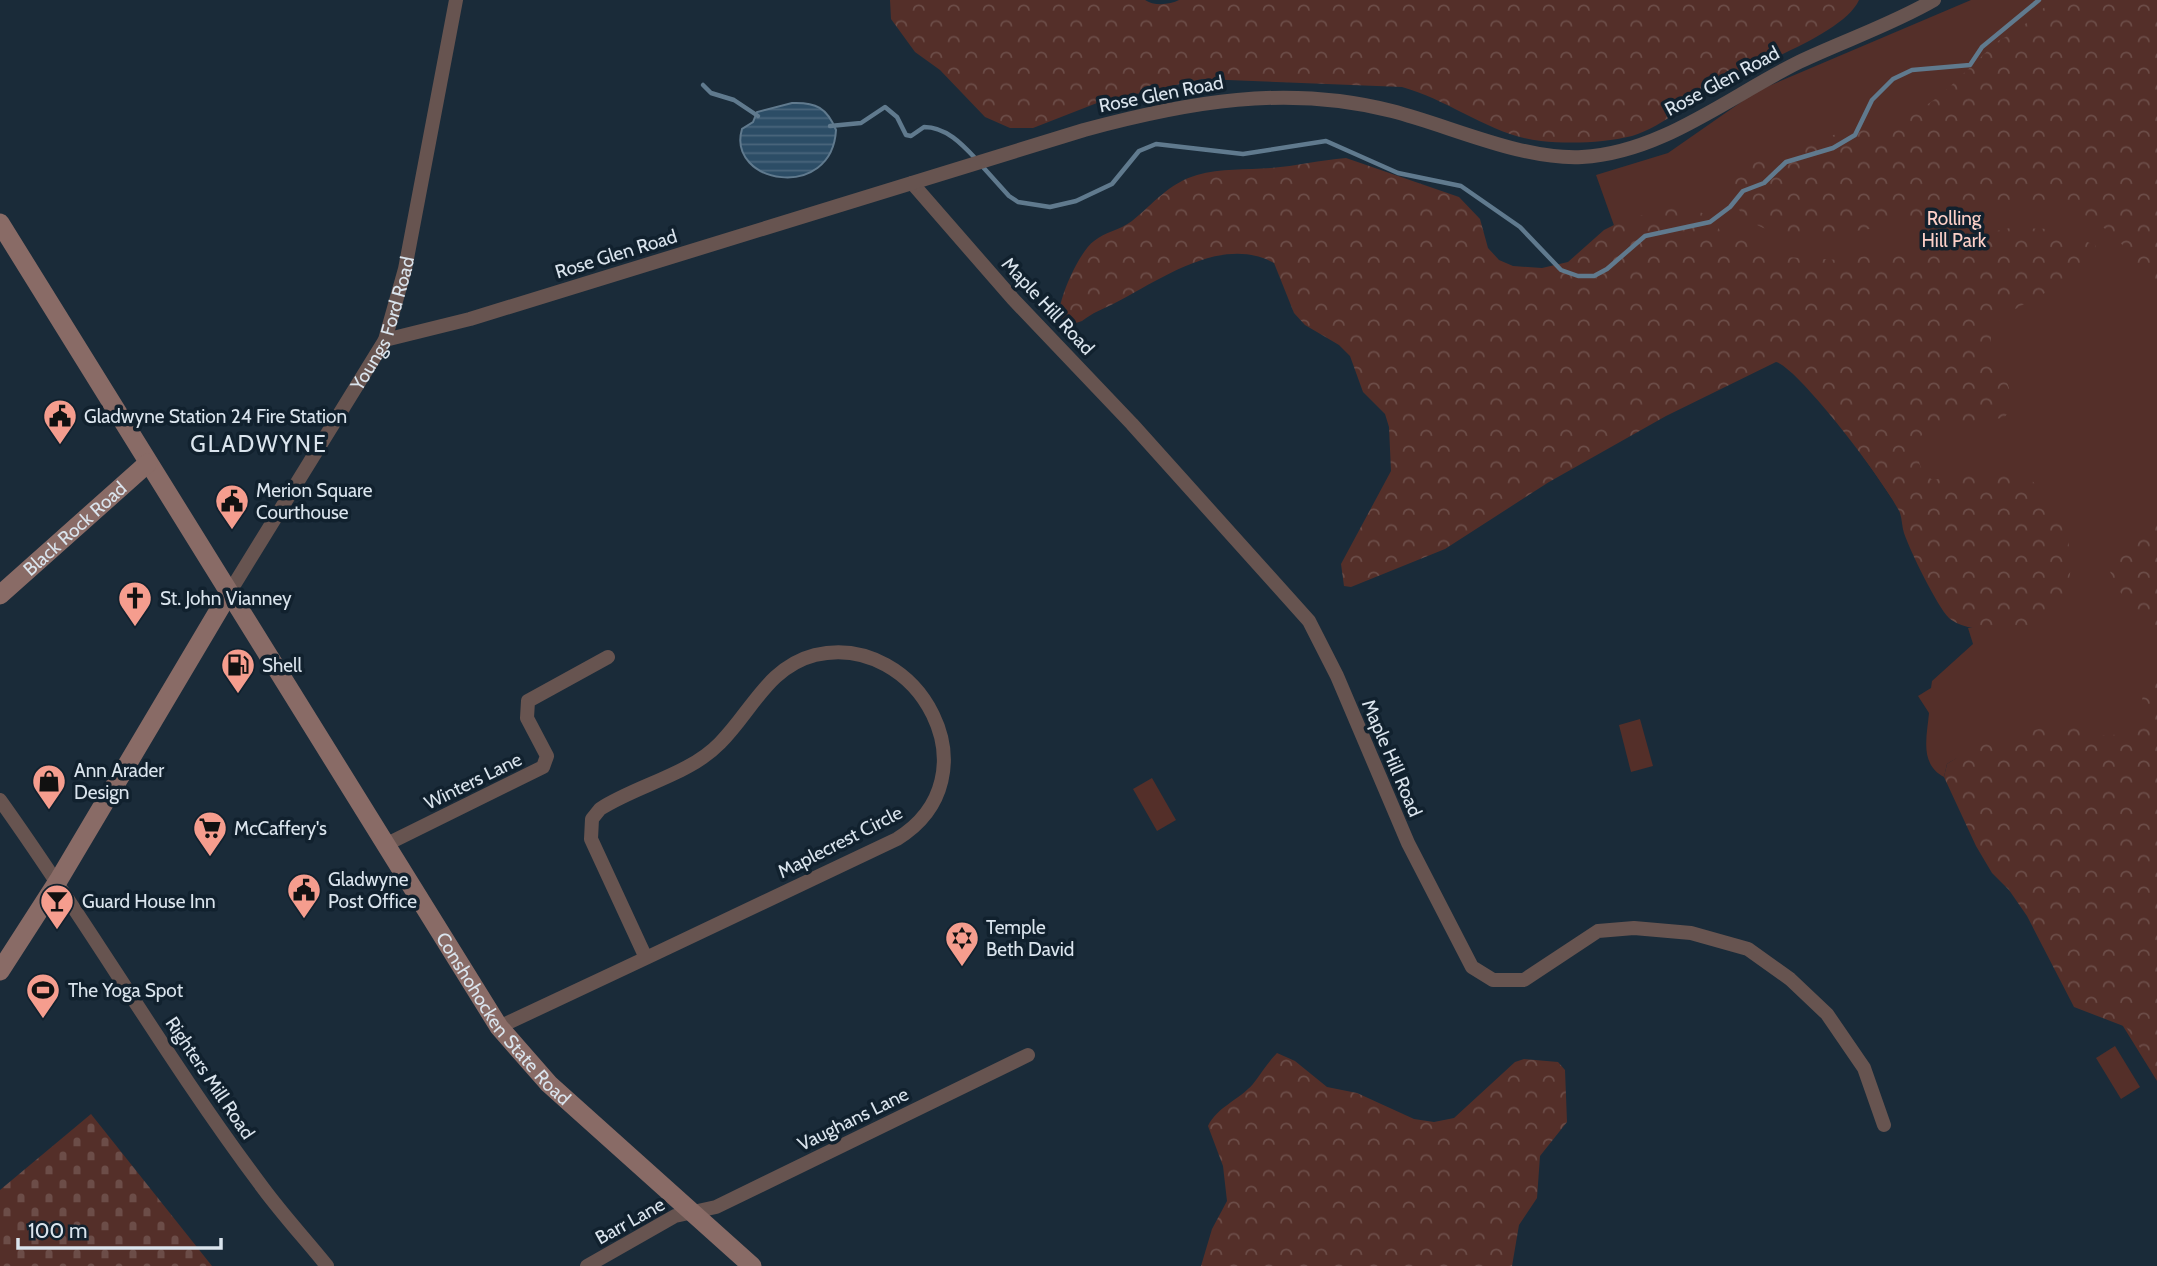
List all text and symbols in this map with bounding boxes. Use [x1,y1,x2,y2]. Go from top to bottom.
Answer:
street label: Rose Glen Road [1661,41,1783,121]
street label: Rose Glen Road [1097,71,1225,117]
park label: Rolling Hill Park [1922,207,1987,252]
street label: Rose Glen Road [552,225,680,283]
street label: Maple Hill Road [997,252,1099,360]
street label: Youngs Ford Road [345,254,419,395]
public building icon: Gladwyne Station 24 Fire Station [41,397,79,446]
place label: Gladwyne Station 24 Fire Station [84,405,347,428]
district label: GLADWYNE [190,430,328,458]
street label: Black Rock Road [18,476,131,580]
place label: Merion Square Courthouse [256,479,373,524]
public building icon: Merion Square Courthouse [213,482,251,531]
church icon: St. John Vianney [116,579,154,628]
place label: St. John Vianney [160,587,292,610]
fuel station icon: Shell [219,646,257,695]
place label: Shell [262,654,302,677]
street label: Maple Hill Road [1357,696,1427,820]
street label: Winters Lane [421,747,526,814]
place label: Ann Arader Design [74,759,164,804]
shop icon: Ann Arader Design [30,762,68,811]
street label: Maplecrest Circle [774,801,906,883]
supermarket icon: McCaffery's [191,809,229,858]
place label: McCaffery's [234,817,327,840]
place label: Gladwyne Post Office [328,868,417,913]
public building icon: Gladwyne Post Office [285,871,323,920]
bar icon: Guard House Inn [38,882,76,931]
place label: Guard House Inn [82,890,216,913]
place label: Temple Beth David [986,916,1074,961]
synagogue icon: Temple Beth David [943,919,981,968]
street label: Conshohocken State Road [431,928,576,1110]
sports icon: The Yoga Spot [24,971,62,1020]
place label: The Yoga Spot [68,979,184,1002]
street label: Righters Mill Road [161,1012,259,1144]
street label: Vaughans Lane [794,1082,912,1156]
street label: Barr Lane [591,1192,669,1249]
scale bar [18,1206,220,1250]
text: 100 m [28,1218,87,1243]

